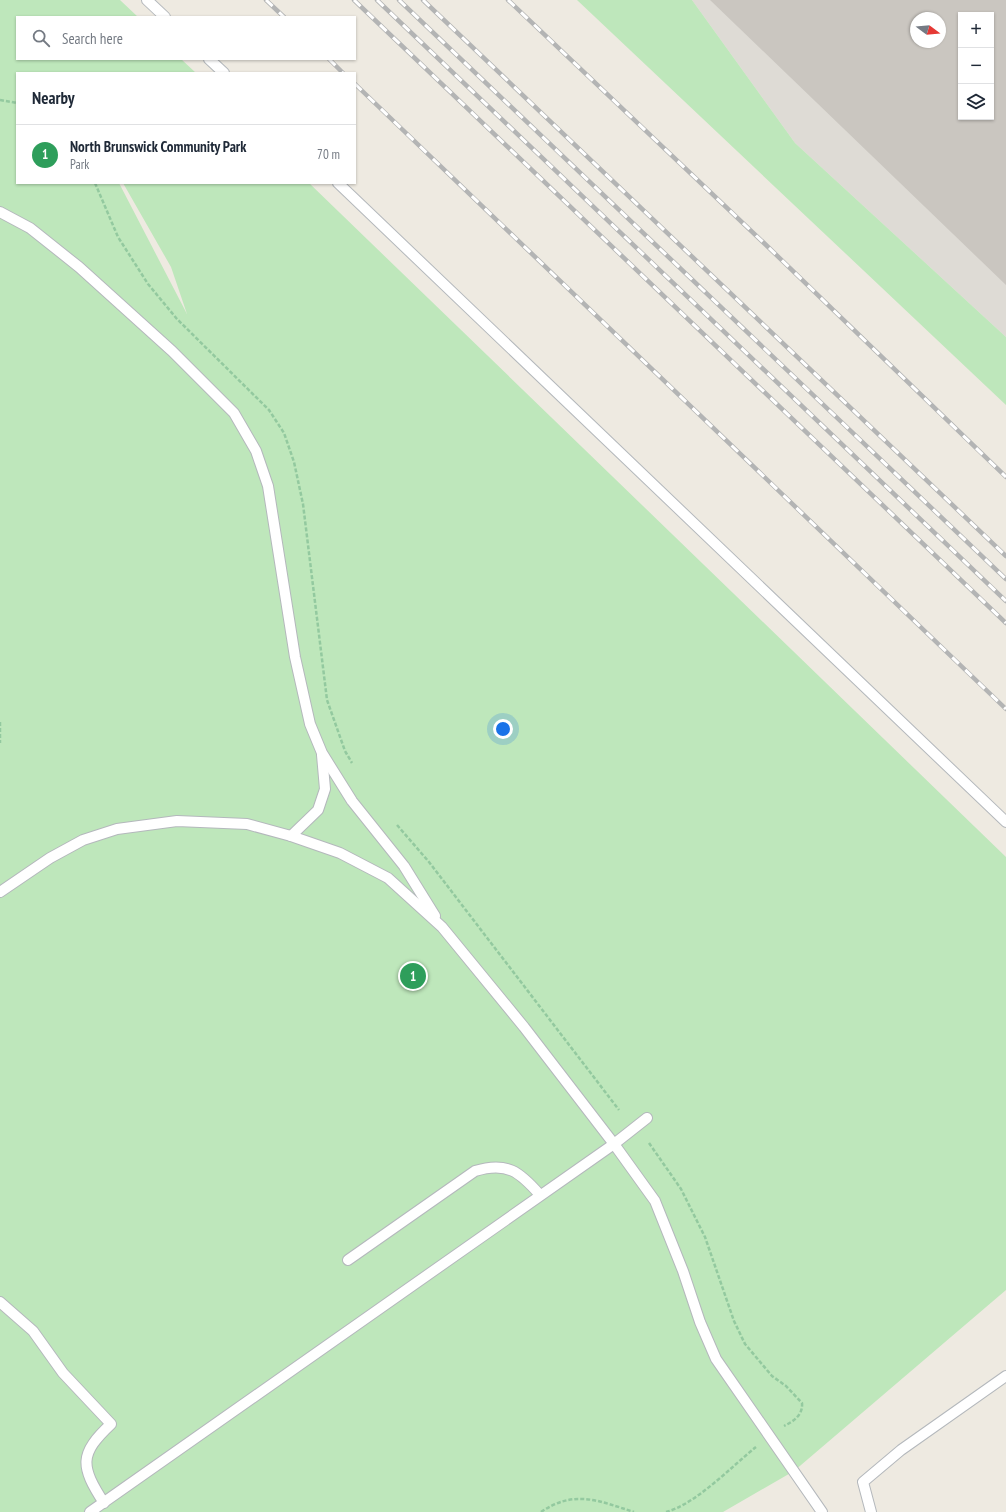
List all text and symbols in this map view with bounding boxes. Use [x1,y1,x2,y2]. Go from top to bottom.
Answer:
north arrow [910,12,946,48]
map controls [958,12,994,120]
button: + [958,12,994,48]
search box [16,16,356,60]
icon: search [30,27,52,49]
text: Search here [62,29,123,48]
button: − [958,48,994,84]
button: layers [958,84,994,120]
text: Nearby [32,87,75,109]
text: North Brunswick Community Park [70,137,246,156]
text: 1 [42,146,48,163]
text: 70 m [317,146,340,163]
text: Park [70,156,89,173]
your location [493,719,513,739]
pin: 1 [400,961,426,991]

